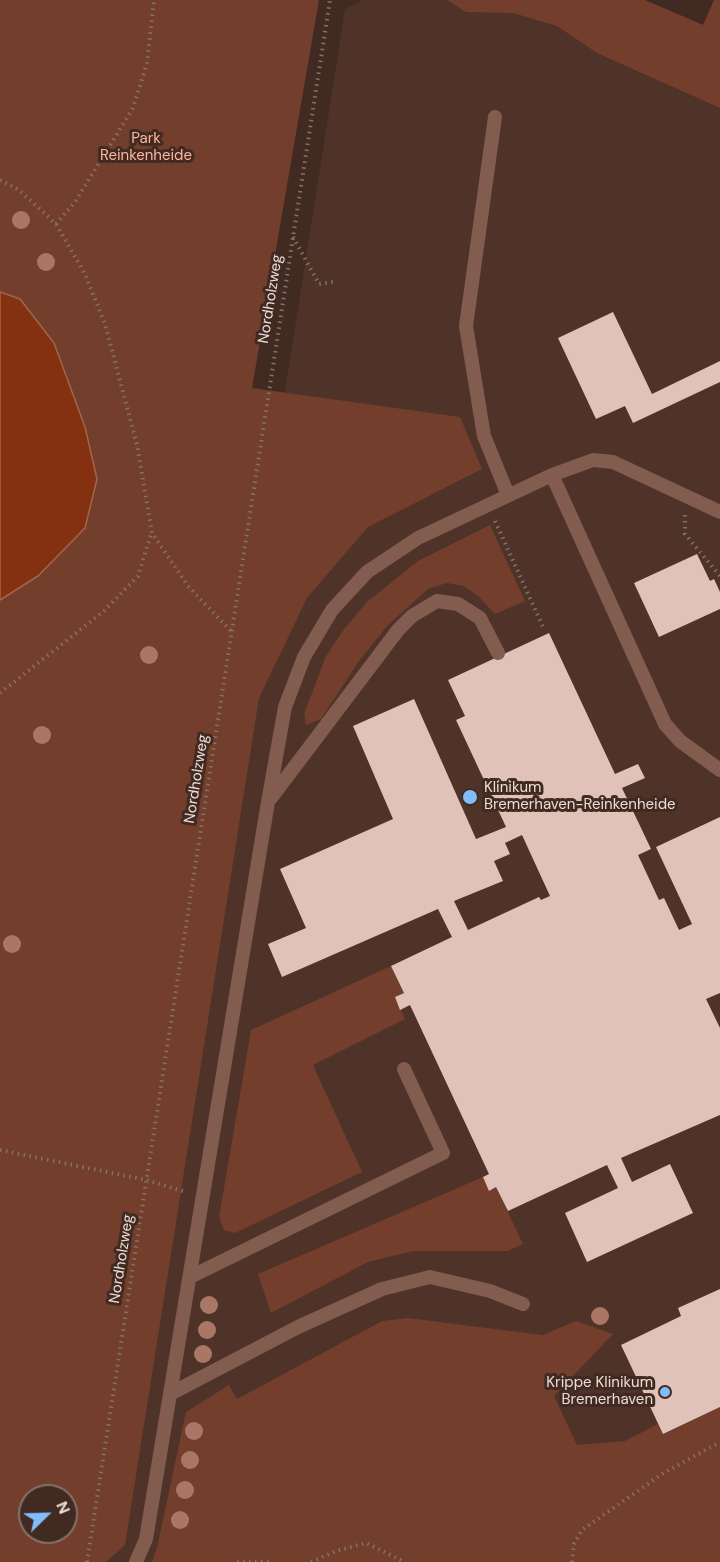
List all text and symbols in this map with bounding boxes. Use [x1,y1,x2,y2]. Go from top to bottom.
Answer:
park label: Park Reinkenheide [100,130,192,165]
street label: Nordholzweg [255,253,287,345]
street label: Nordholzweg [181,733,213,825]
place label: Klinikum Bremerhaven-Reinkenheide [484,779,676,814]
marker: Klinikum Bremerhaven-Reinkenheide [461,788,479,806]
street label: Nordholzweg [106,1213,138,1305]
place label: Krippe Klinikum Bremerhaven [546,1374,653,1409]
marker: Krippe Klinikum Bremerhaven [658,1385,672,1399]
north arrow [18,1484,78,1544]
text: N [51,1498,75,1517]

